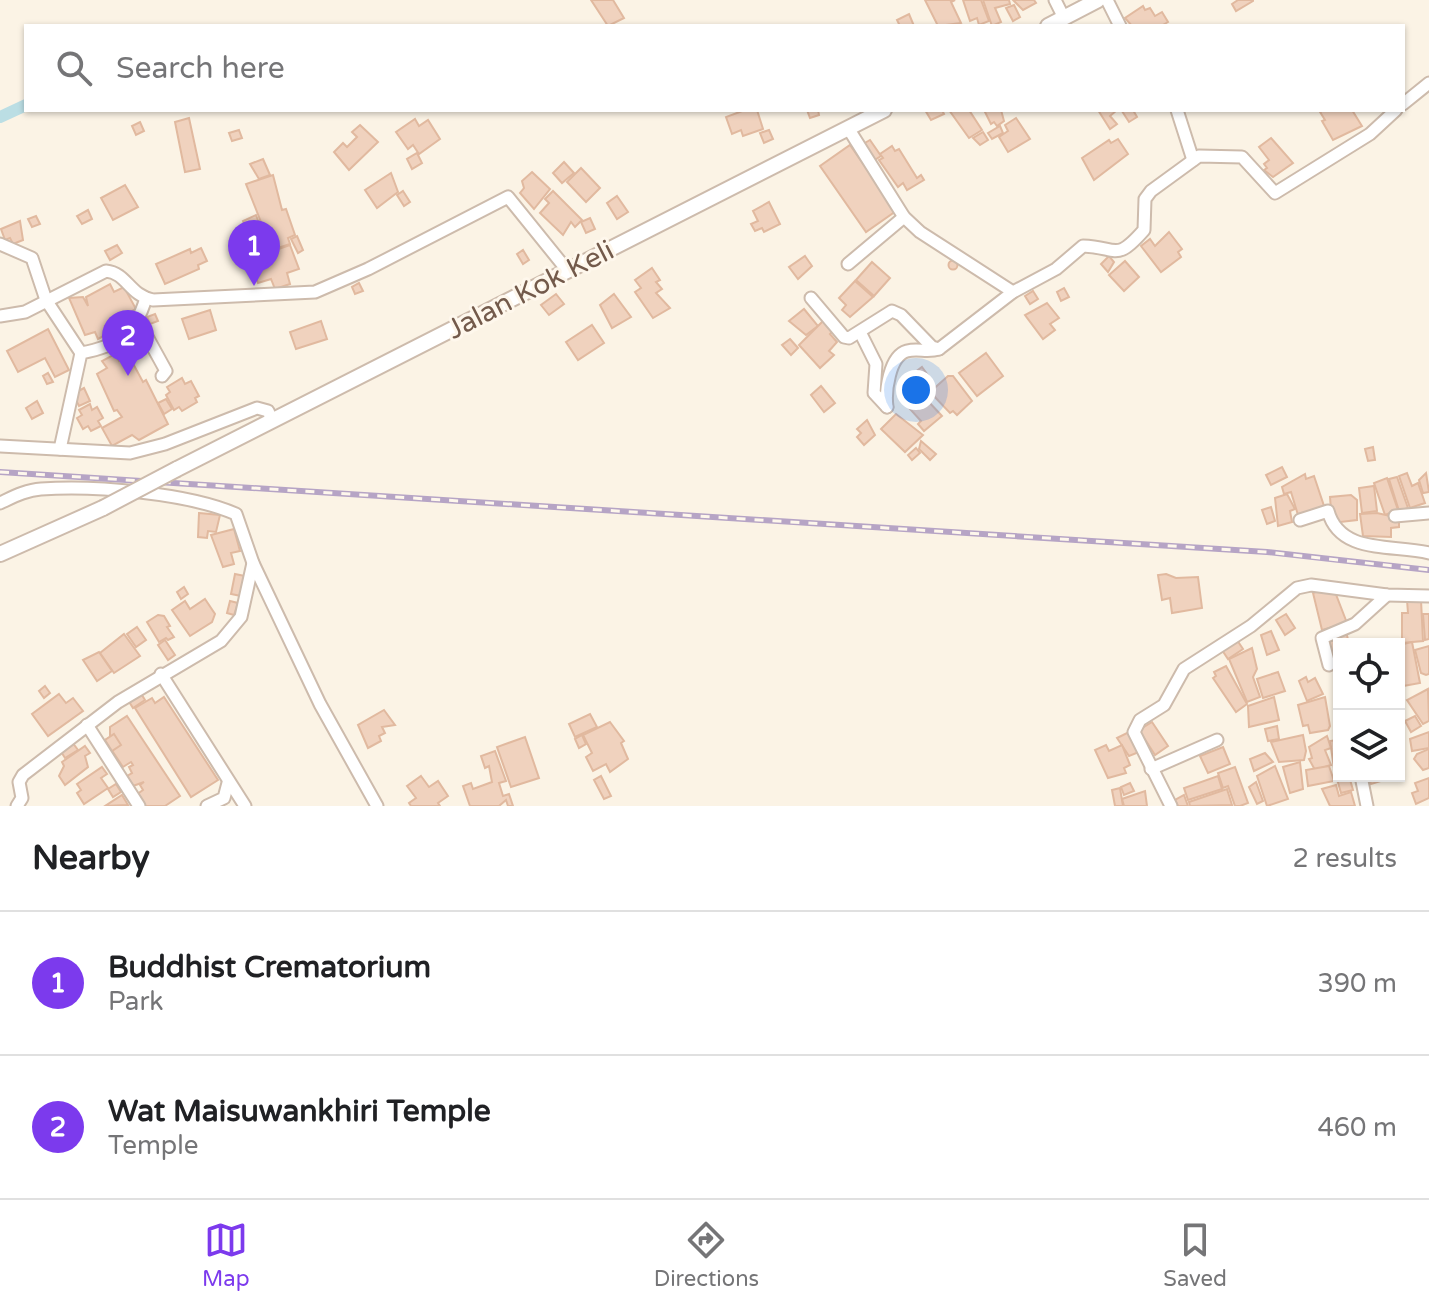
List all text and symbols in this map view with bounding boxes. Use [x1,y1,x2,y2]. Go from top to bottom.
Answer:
search box [24,24,1405,112]
icon: search [52,46,96,90]
text: Search here [116,50,285,87]
pin: 1 [228,220,280,286]
street label: Jalan Kok Keli [441,233,620,347]
pin: 2 [102,310,154,376]
your location [896,370,936,410]
map controls [1333,638,1405,782]
button: locate [1333,638,1405,710]
button: layers [1333,710,1405,782]
text: Nearby [32,838,150,879]
text: 2 results [1292,843,1397,874]
text: Buddhist Crematorium [108,949,431,986]
text: 1 [50,968,66,999]
text: 390 m [1317,968,1397,999]
text: Park [108,986,164,1017]
text: Wat Maisuwankhiri Temple [108,1093,491,1130]
text: 2 [50,1112,66,1143]
text: 460 m [1317,1112,1397,1143]
text: Temple [108,1130,198,1161]
tab: Map [202,1218,250,1292]
tab: Directions [654,1218,759,1292]
tab: Saved [1163,1218,1227,1292]

